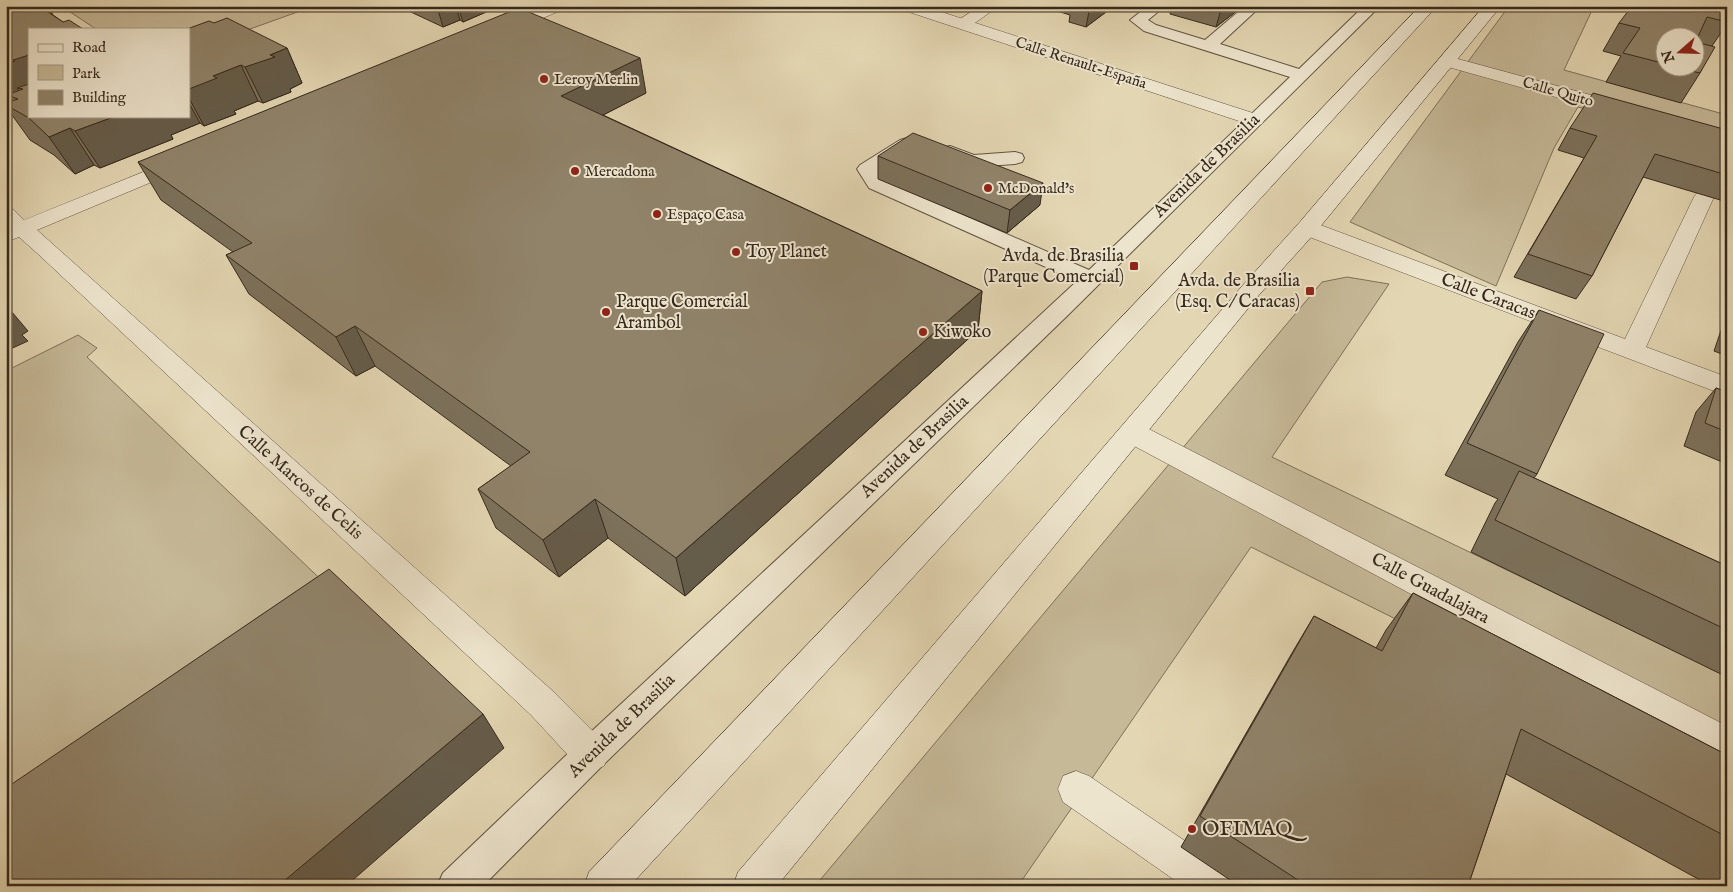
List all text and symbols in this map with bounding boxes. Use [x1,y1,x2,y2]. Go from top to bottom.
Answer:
legend [28,28,190,118]
north arrow [1656,28,1706,78]
street label: Calle Renault-España [1013,33,1150,93]
text: Road [72,38,107,57]
text: N [1658,47,1680,66]
text: Park [72,64,102,83]
place label: Leroy Merlin [554,70,638,89]
marker: Leroy Merlin [538,73,550,85]
street label: Calle Quito [1520,73,1596,111]
text: Building [72,88,127,107]
street label: Avenida de Brasilia [1148,109,1266,224]
place label: Mercadona [585,162,655,181]
marker: Mercadona [569,165,581,177]
place label: McDonald's [998,179,1074,198]
marker: McDonald's [982,182,994,194]
place label: Espaço Casa [667,205,745,224]
marker: Espaço Casa [651,208,663,220]
place label: Toy Planet [746,241,827,264]
place label: Avda. de Brasilia (Parque Comercial) [983,245,1124,289]
marker: Toy Planet [730,246,742,258]
marker: Avda. de Brasilia (Parque Comercial) [1128,260,1140,272]
street label: Calle Caracas [1437,268,1539,326]
place label: Avda. de Brasilia (Esq. C/ Caracas) [1175,270,1300,314]
marker: Avda. de Brasilia (Esq. C/ Caracas) [1304,285,1316,297]
place label: Parque Comercial Arambol [615,291,748,335]
marker: Parque Comercial Arambol [600,306,612,318]
place label: Kiwoko [933,321,991,344]
marker: Kiwoko [917,326,929,338]
street label: Avenida de Brasilia [855,391,974,504]
street label: Calle Marcos de Celis [233,421,367,545]
street label: Calle Guadalajara [1367,548,1493,630]
street label: Avenida de Brasilia [563,669,681,784]
place label: OFIMAQ [1202,816,1307,843]
marker: OFIMAQ [1186,823,1198,835]

